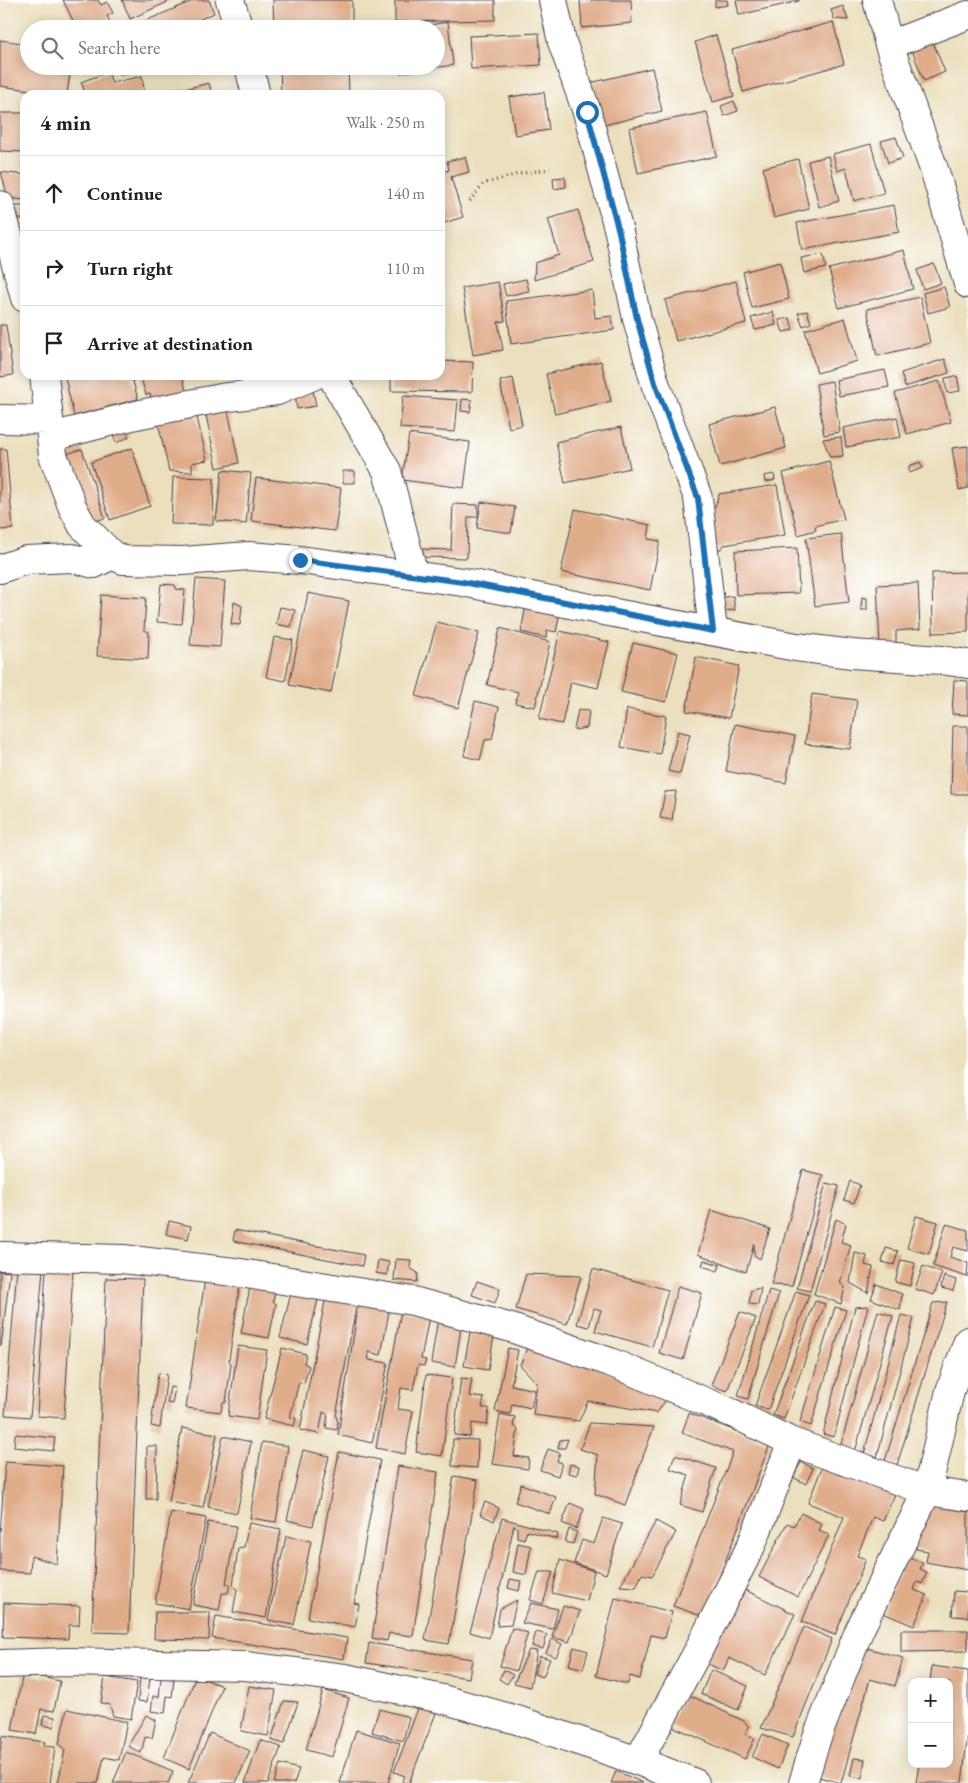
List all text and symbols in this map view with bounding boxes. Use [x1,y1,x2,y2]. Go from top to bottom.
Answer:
search box [20,20,445,75]
icon: search [38,34,66,62]
text: Search here [78,35,160,60]
route start [576,101,599,124]
text: 4 min [40,109,91,136]
text: Walk · 250 m [346,112,425,133]
icon: ahead [40,179,68,207]
text: Continue [87,181,162,206]
text: 140 m [386,183,425,204]
icon: right [40,254,68,282]
text: Turn right [87,256,173,281]
text: 110 m [386,258,425,279]
icon: arrive [40,329,68,357]
text: Arrive at destination [87,331,253,356]
route end [289,549,312,572]
map controls [908,1678,953,1768]
button: + [908,1678,953,1723]
button: − [908,1723,953,1768]

